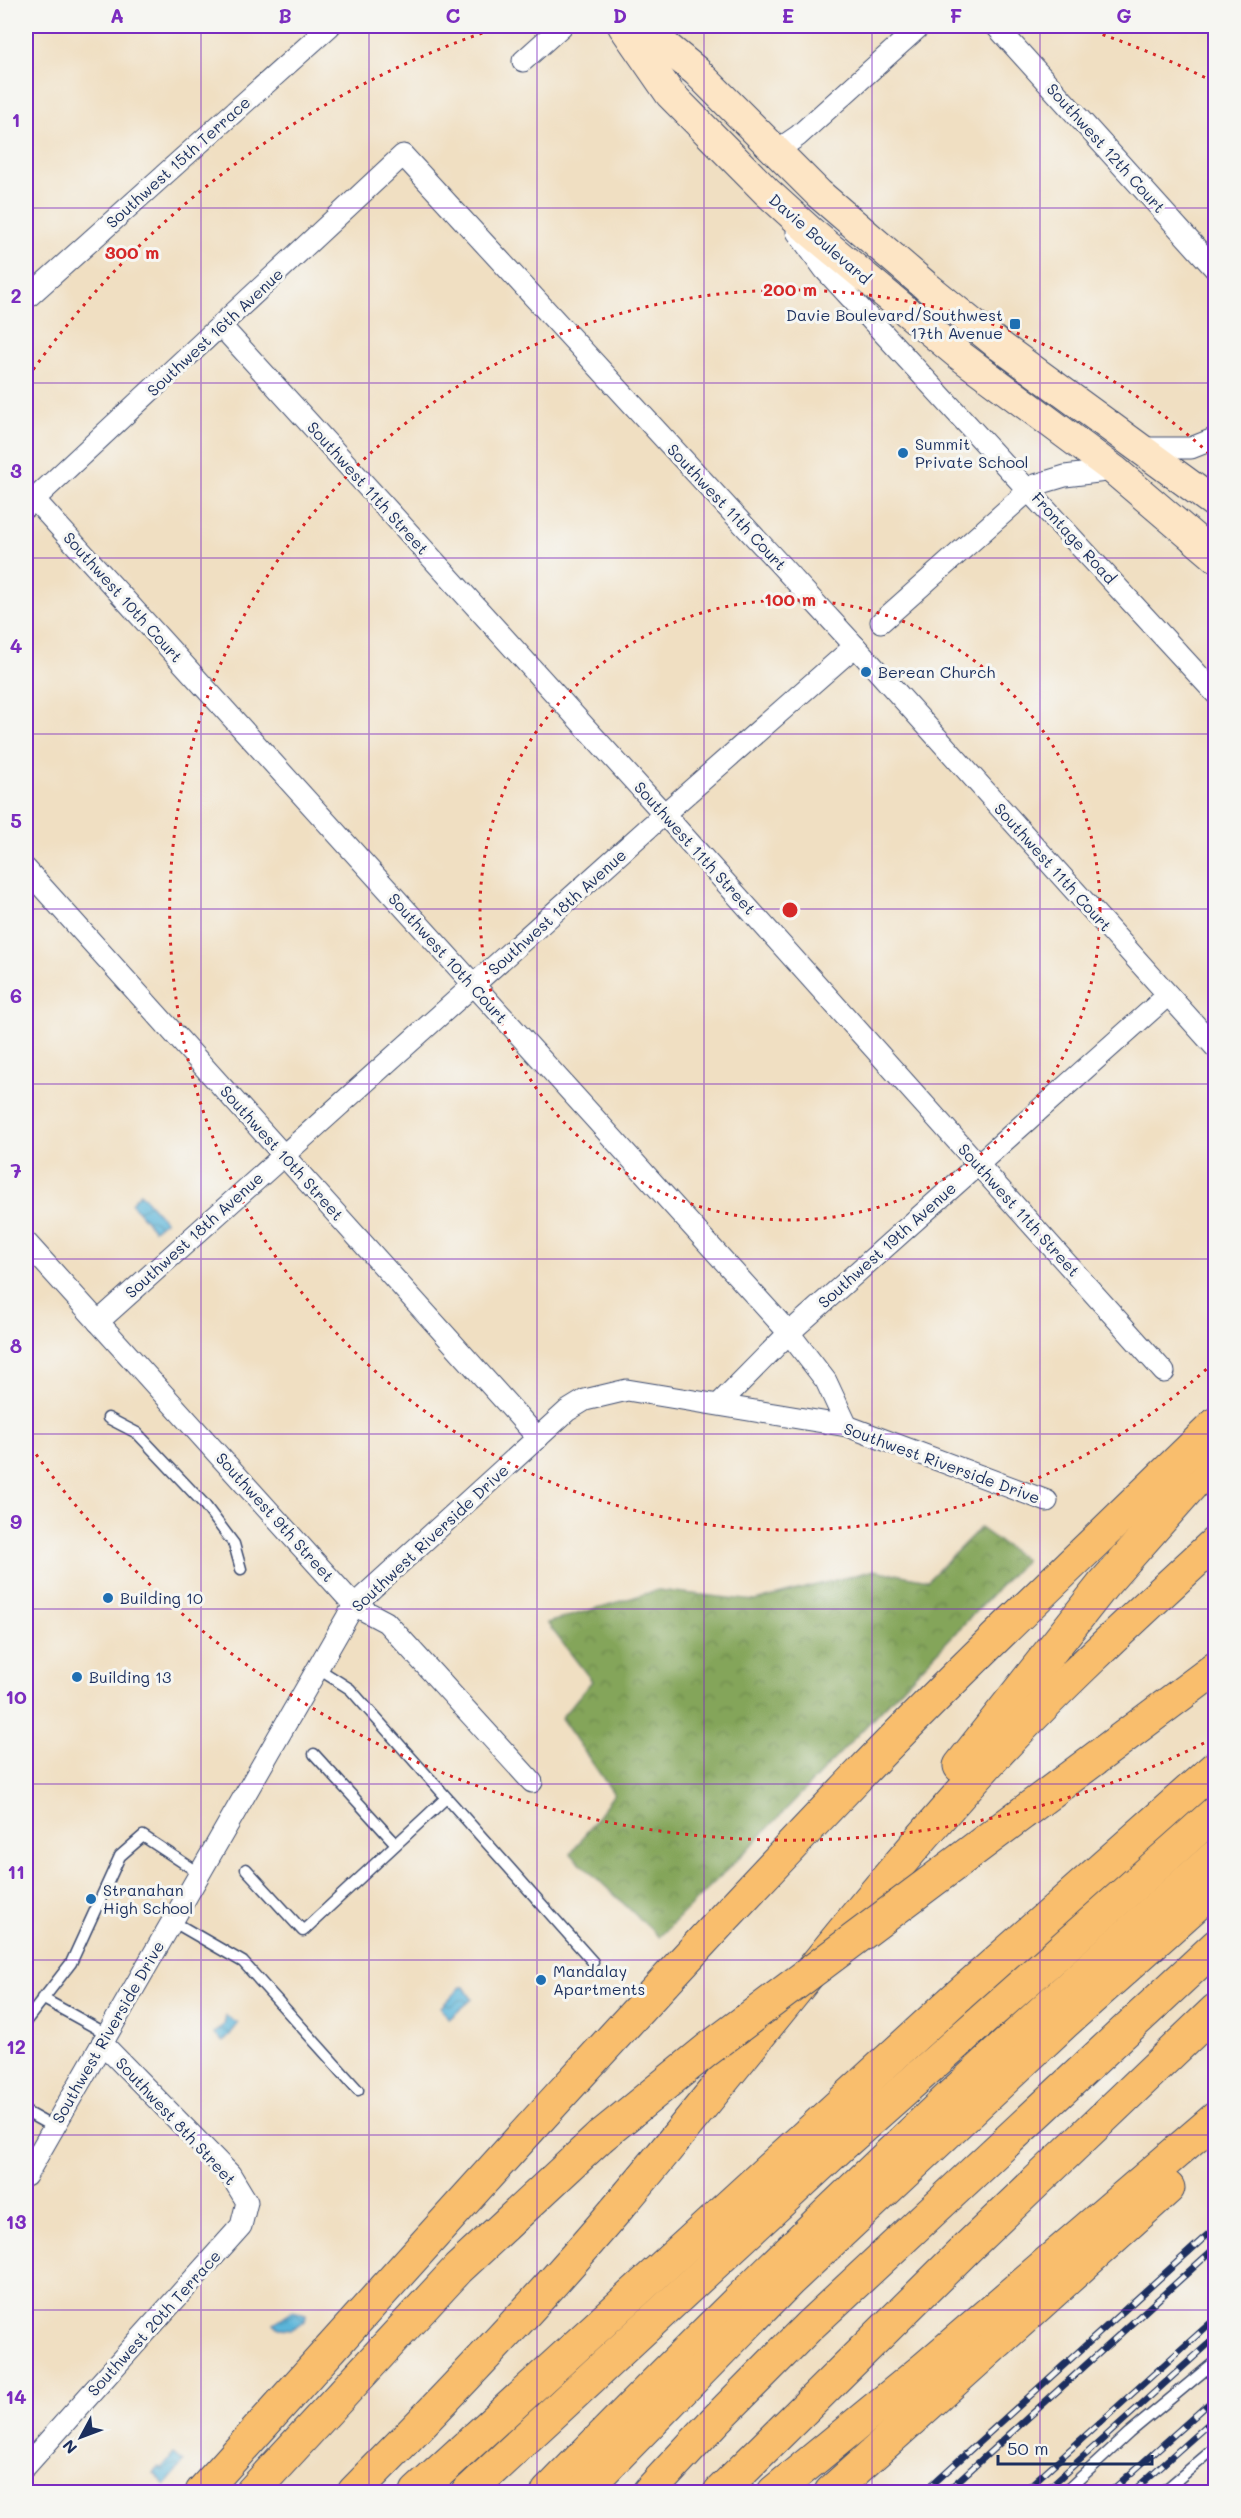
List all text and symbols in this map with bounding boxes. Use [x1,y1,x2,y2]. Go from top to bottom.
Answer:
text: A [110,2,124,28]
text: B [278,2,292,28]
text: C [446,2,461,28]
text: D [613,2,627,28]
text: E [782,2,794,28]
text: F [950,2,963,28]
text: G [1116,2,1132,28]
street label: Southwest 12th Court [1043,78,1170,217]
street label: Southwest 15th Terrace [101,91,254,232]
text: 1 [12,106,20,132]
street label: Davie Boulevard [765,189,876,289]
text: 300 m [105,240,159,264]
street label: Southwest 16th Avenue [142,263,287,400]
text: 200 m [763,277,817,301]
text: 2 [10,282,22,308]
place label: Davie Boulevard/Southwest 17th Avenue [786,304,1003,343]
marker: Davie Boulevard/Southwest 17th Avenue [1008,317,1022,331]
street label: Southwest 11th Street [303,417,434,559]
place label: Summit Private School [915,433,1029,472]
street label: Southwest 11th Court [663,439,792,574]
marker: Summit Private School [896,446,910,460]
text: 3 [10,457,22,483]
street label: Frontage Road [1028,487,1121,588]
street label: Southwest 10th Court [59,527,188,666]
text: 100 m [764,587,816,611]
text: 4 [10,632,23,658]
place label: Berean Church [878,661,995,682]
marker: Berean Church [859,665,873,679]
street label: Southwest 11th Street [630,777,761,919]
street label: Southwest 11th Court [990,798,1117,935]
text: 5 [10,807,22,833]
street label: Southwest 18th Avenue [483,844,630,979]
street label: Southwest 10th Court [384,888,513,1027]
centre of rings [780,900,800,920]
text: 6 [10,982,22,1008]
street label: Southwest 10th Street [216,1081,349,1225]
street label: Southwest 11th Street [954,1139,1085,1281]
text: 7 [10,1157,22,1183]
street label: Southwest 18th Avenue [120,1167,267,1302]
street label: Southwest 19th Avenue [813,1177,960,1312]
text: 8 [10,1332,22,1358]
street label: Southwest Riverside Drive [841,1417,1043,1508]
street label: Southwest 9th Street [212,1448,339,1586]
street label: Southwest Riverside Drive [347,1459,513,1616]
text: 9 [10,1508,22,1534]
place label: Building 10 [120,1587,203,1608]
marker: Building 10 [101,1591,115,1605]
place label: Building 13 [89,1666,171,1687]
marker: Building 13 [70,1670,84,1684]
text: 10 [5,1683,27,1709]
text: 11 [7,1858,25,1884]
place label: Stranahan High School [103,1879,193,1918]
marker: Stranahan High School [84,1892,98,1906]
street label: Southwest Riverside Drive [47,1937,168,2127]
place label: Mandalay Apartments [553,1960,645,1999]
marker: Mandalay Apartments [534,1973,548,1987]
text: 12 [6,2033,26,2059]
street label: Southwest 8th Street [112,2052,241,2189]
text: 13 [6,2208,26,2234]
street label: Southwest 20th Terrace [82,2245,225,2400]
text: 14 [5,2383,27,2409]
north arrow [51,2407,111,2467]
scale bar [998,2428,1152,2466]
text: N [57,2436,81,2459]
text: 50 m [1007,2436,1049,2460]

